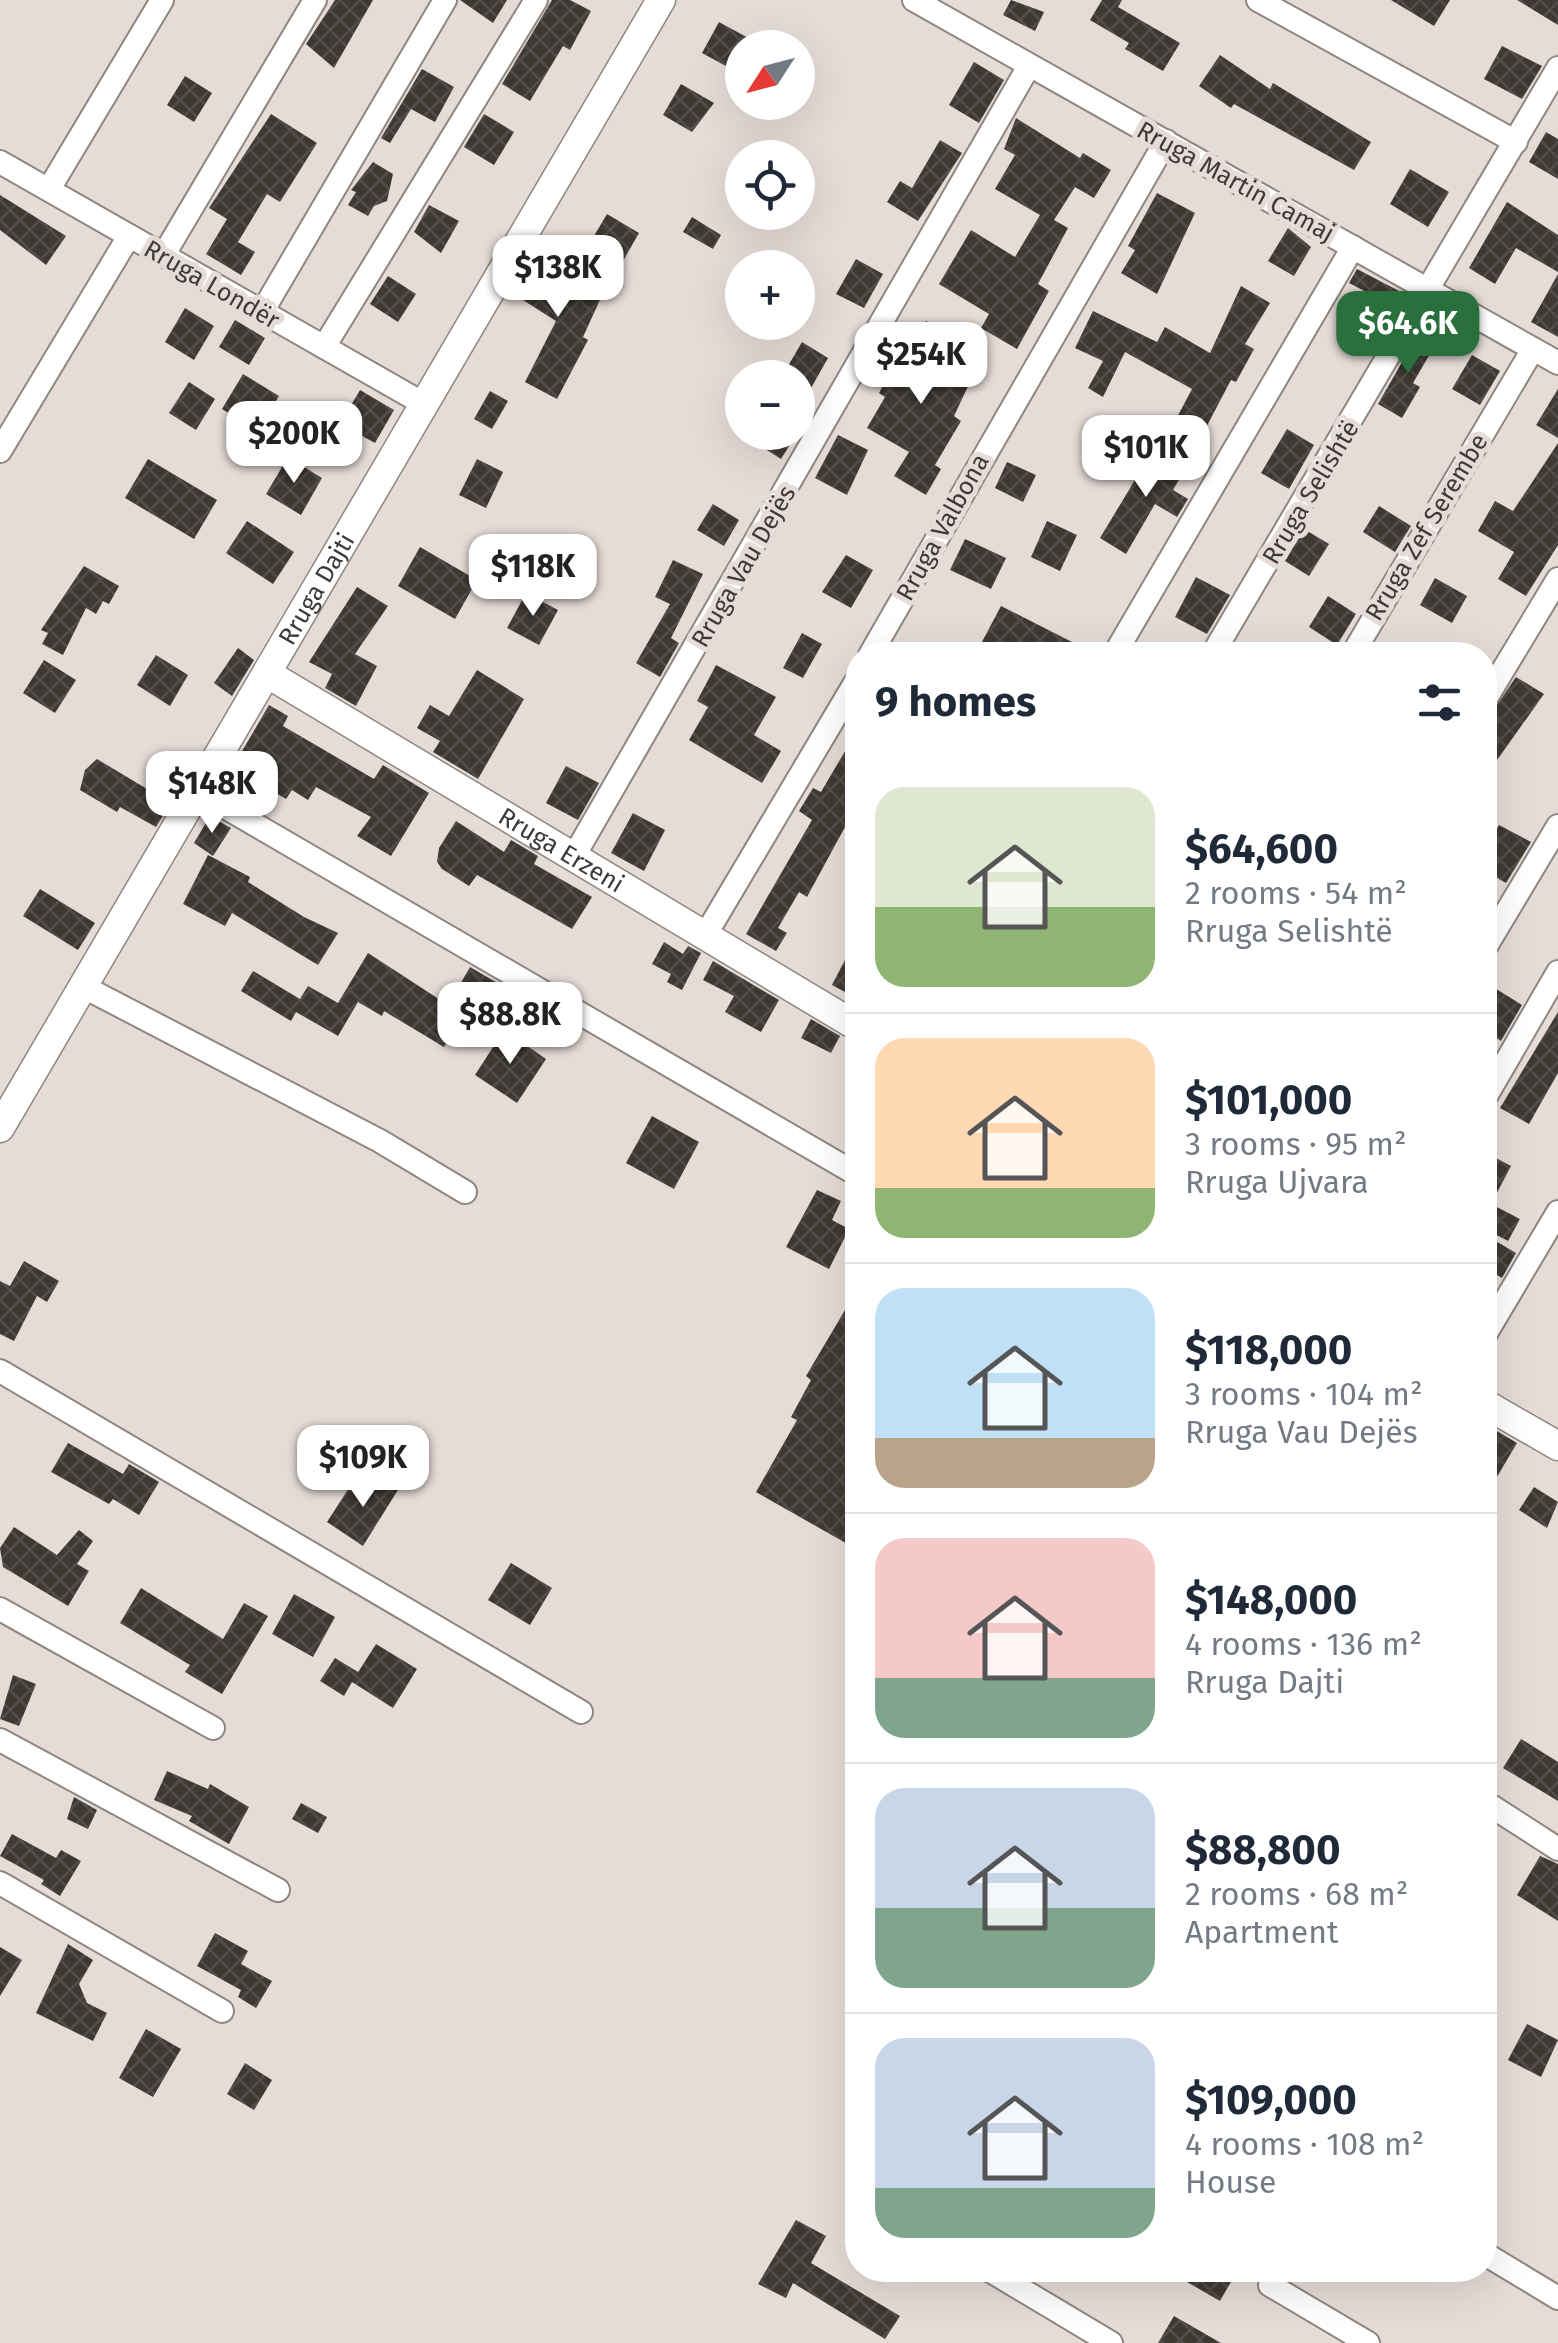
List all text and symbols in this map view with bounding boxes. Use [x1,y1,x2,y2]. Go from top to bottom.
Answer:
north arrow [725,30,815,120]
map controls [725,30,815,450]
street label: Rruga Martin Camaj [1131,115,1340,249]
button: locate [725,140,815,230]
street label: Rruga Londër [138,234,285,336]
pin: $138K [488,235,628,320]
text: $138K [515,248,601,286]
button: + [725,250,815,340]
pin: $64.6K [1327,291,1489,376]
text: $64.6K [1358,304,1458,342]
pin: $254K [851,322,991,407]
text: $254K [876,335,966,373]
button: − [725,360,815,450]
pin: $200K [224,401,364,486]
text: $200K [248,414,340,452]
pin: $101K [1076,415,1216,500]
street label: Rruga Selishtë [1256,415,1366,570]
text: $101K [1104,428,1188,466]
street label: Rruga Zef Serembe [1359,429,1495,626]
street label: Rruga Valbona [890,449,996,606]
street label: Rruga Vau Dejës [685,480,802,653]
street label: Rruga Dajti [272,528,361,651]
pin: $118K [463,534,603,619]
text: $118K [491,547,575,585]
icon: filters [1412,675,1467,730]
text: 9 homes [875,677,1036,727]
pin: $148K [142,751,282,836]
text: $148K [168,764,256,802]
street label: Rruga Erzeni [493,801,629,899]
text: $64,600 [1185,824,1338,874]
icon: home [955,827,1075,947]
text: 2 rooms · 54 m² [1185,874,1407,912]
text: Rruga Selishtë [1185,912,1393,950]
pin: $88.8K [429,982,591,1067]
text: $88.8K [459,995,561,1033]
text: $101,000 [1185,1075,1352,1125]
icon: home [955,1078,1075,1198]
text: 3 rooms · 95 m² [1185,1125,1407,1163]
text: Rruga Ujvara [1185,1163,1369,1201]
text: $118,000 [1185,1325,1352,1375]
icon: home [955,1328,1075,1448]
text: 3 rooms · 104 m² [1185,1375,1423,1413]
text: Rruga Vau Dejës [1185,1413,1418,1451]
pin: $109K [293,1425,433,1510]
text: $109K [319,1438,407,1476]
text: $148,000 [1185,1575,1357,1625]
icon: home [955,1578,1075,1698]
text: 4 rooms · 136 m² [1185,1625,1422,1663]
text: Rruga Dajti [1185,1663,1344,1701]
text: $88,800 [1185,1825,1340,1875]
icon: home [955,1828,1075,1948]
text: 2 rooms · 68 m² [1185,1875,1408,1913]
text: Apartment [1185,1913,1339,1951]
text: $109,000 [1185,2075,1357,2125]
icon: home [955,2078,1075,2198]
text: 4 rooms · 108 m² [1185,2125,1424,2163]
text: House [1185,2163,1276,2201]

